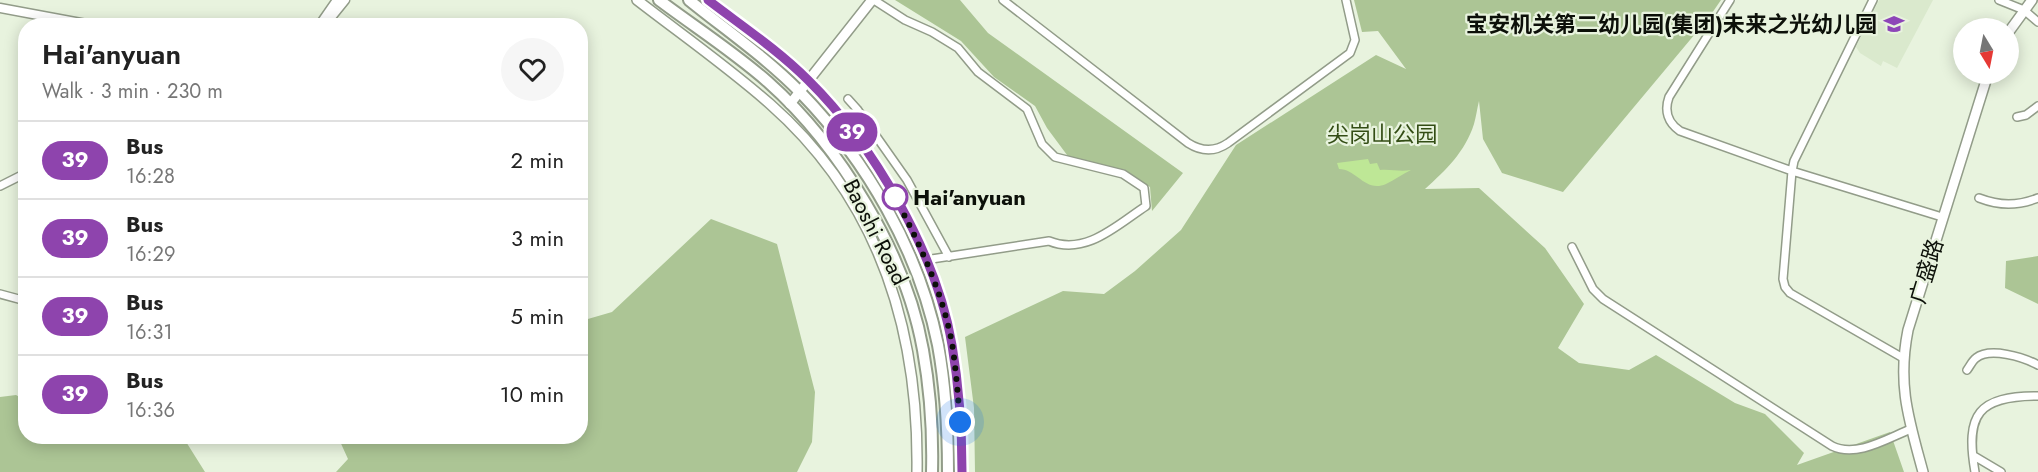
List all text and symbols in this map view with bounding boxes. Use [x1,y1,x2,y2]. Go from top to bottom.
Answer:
place label: 宝安机关第二幼儿园(集团)未来之光幼儿园 [1466,8,1877,40]
school or university icon: 宝安机关第二幼儿园(集团)未来之光幼儿园 [1882,12,1906,36]
north arrow [1953,18,2019,84]
map controls [1953,18,2019,84]
text: Hai'anyuan [42,34,181,75]
button: heart [501,38,564,101]
text: Walk · 3 min · 230 m [42,77,223,106]
line badge: 39 [825,112,879,152]
text: 39 [838,117,866,147]
park label: 尖岗山公园 [1327,118,1437,150]
text: Bus [126,130,163,162]
text: 2 min [510,144,564,176]
text: 39 [61,145,89,175]
text: 16:28 [126,162,175,191]
street label: Baoshi Road [836,173,916,291]
place label: Hai'anyuan [913,181,1026,213]
marker: Hai'anyuan [882,184,908,210]
text: Bus [126,208,163,240]
text: 3 min [511,222,564,254]
text: 39 [61,223,89,253]
street label: 广盛路 [1901,235,1951,307]
text: 16:29 [126,240,175,269]
text: Bus [126,286,163,318]
text: 5 min [511,300,564,332]
text: 39 [61,301,89,331]
text: 16:31 [126,318,172,347]
text: Bus [126,364,163,396]
text: 10 min [500,378,564,410]
text: 39 [61,379,89,409]
text: 16:36 [126,396,175,425]
your location [945,407,975,437]

